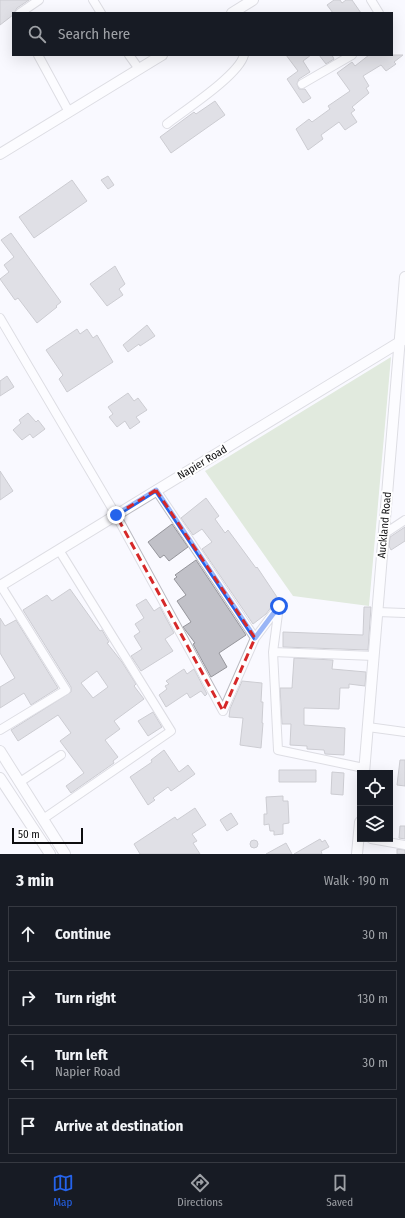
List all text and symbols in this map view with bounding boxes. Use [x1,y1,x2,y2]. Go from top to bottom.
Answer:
search box [12,12,393,56]
icon: search [26,23,48,45]
text: Search here [58,25,130,43]
street label: Napier Road [175,443,229,482]
street label: Auckland Road [375,491,394,559]
route end [107,506,125,524]
route start [270,597,288,615]
map controls [357,770,393,842]
button: locate [357,770,393,806]
button: layers [357,806,393,842]
scale bar [12,826,83,845]
text: 50 m [18,828,40,841]
text: 3 min [16,870,54,891]
text: Walk · 190 m [324,873,389,888]
icon: ahead [17,923,39,945]
text: Continue [55,925,111,943]
text: 30 m [362,927,388,942]
icon: right [17,987,39,1009]
text: Turn right [55,989,116,1007]
text: 130 m [357,991,388,1006]
text: Turn left [55,1046,108,1064]
icon: left [17,1051,39,1073]
text: 30 m [362,1055,388,1070]
text: Napier Road [55,1064,120,1079]
icon: arrive [17,1115,39,1137]
text: Arrive at destination [55,1117,183,1135]
tab: Map [52,1172,74,1209]
tab: Directions [177,1172,223,1209]
tab: Saved [326,1172,353,1209]

